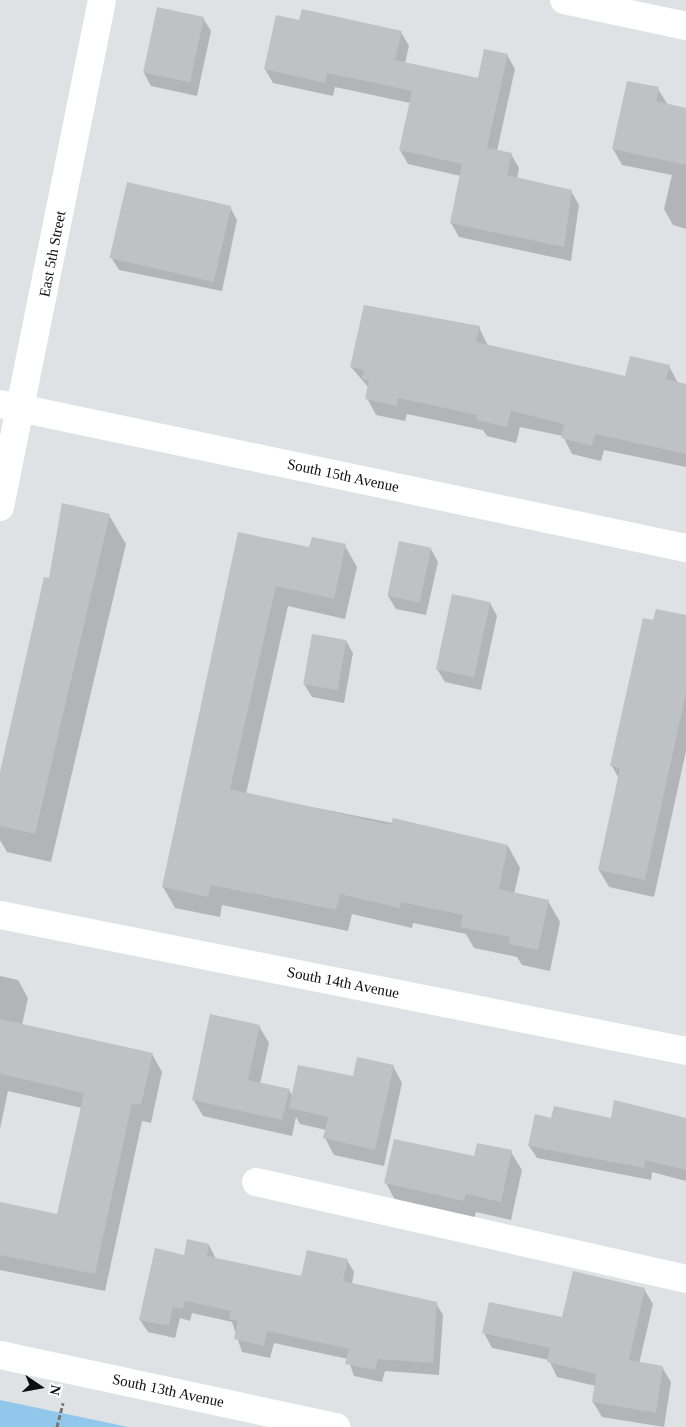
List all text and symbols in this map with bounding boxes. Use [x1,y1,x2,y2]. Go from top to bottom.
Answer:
street label: East 5th Street [36,209,70,299]
street label: South 15th Avenue [285,455,401,497]
street label: South 14th Avenue [285,963,401,1003]
north arrow [15,1362,65,1412]
street label: South 13th Avenue [110,1370,226,1412]
text: N [47,1384,64,1397]

